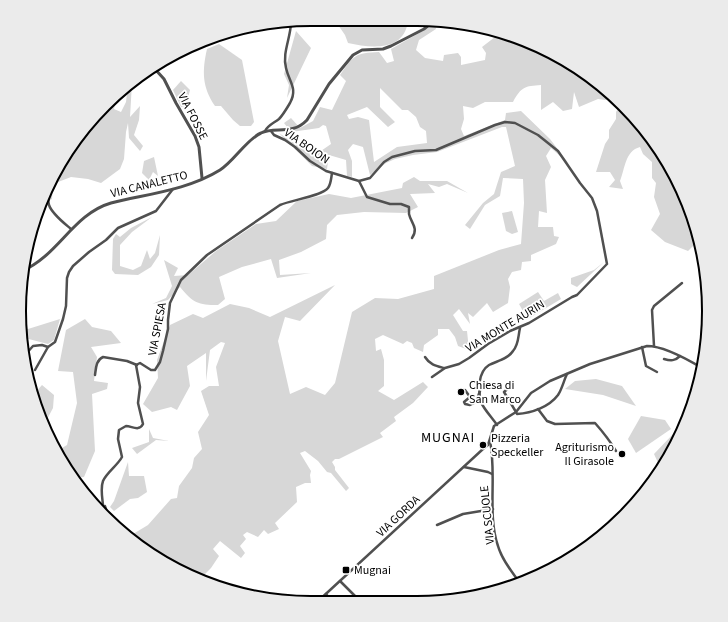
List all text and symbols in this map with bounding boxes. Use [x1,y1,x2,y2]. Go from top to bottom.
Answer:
street label: VIA FOSSE [173,90,212,143]
street label: VIA BOION [280,124,333,168]
street label: VIA CANALETTO [109,167,189,202]
street label: VIA MONTE AURIN [462,296,548,357]
street label: VIA SPIESA [144,301,171,357]
place label: Chiesa di San Marco [469,377,521,408]
marker: Chiesa di San Marco [456,387,466,397]
district label: MUGNAI [421,428,475,448]
place label: Pizzeria Speckeller [491,430,544,461]
place label: Agriturismo Il Girasole [555,439,614,470]
marker: Pizzeria Speckeller [478,440,488,450]
marker: Agriturismo Il Girasole [617,449,627,459]
street label: VIA SCUOLE [476,485,499,545]
street label: VIA GORDA [373,491,424,541]
place label: Mugnai [354,562,391,579]
marker: Mugnai [341,565,351,575]

